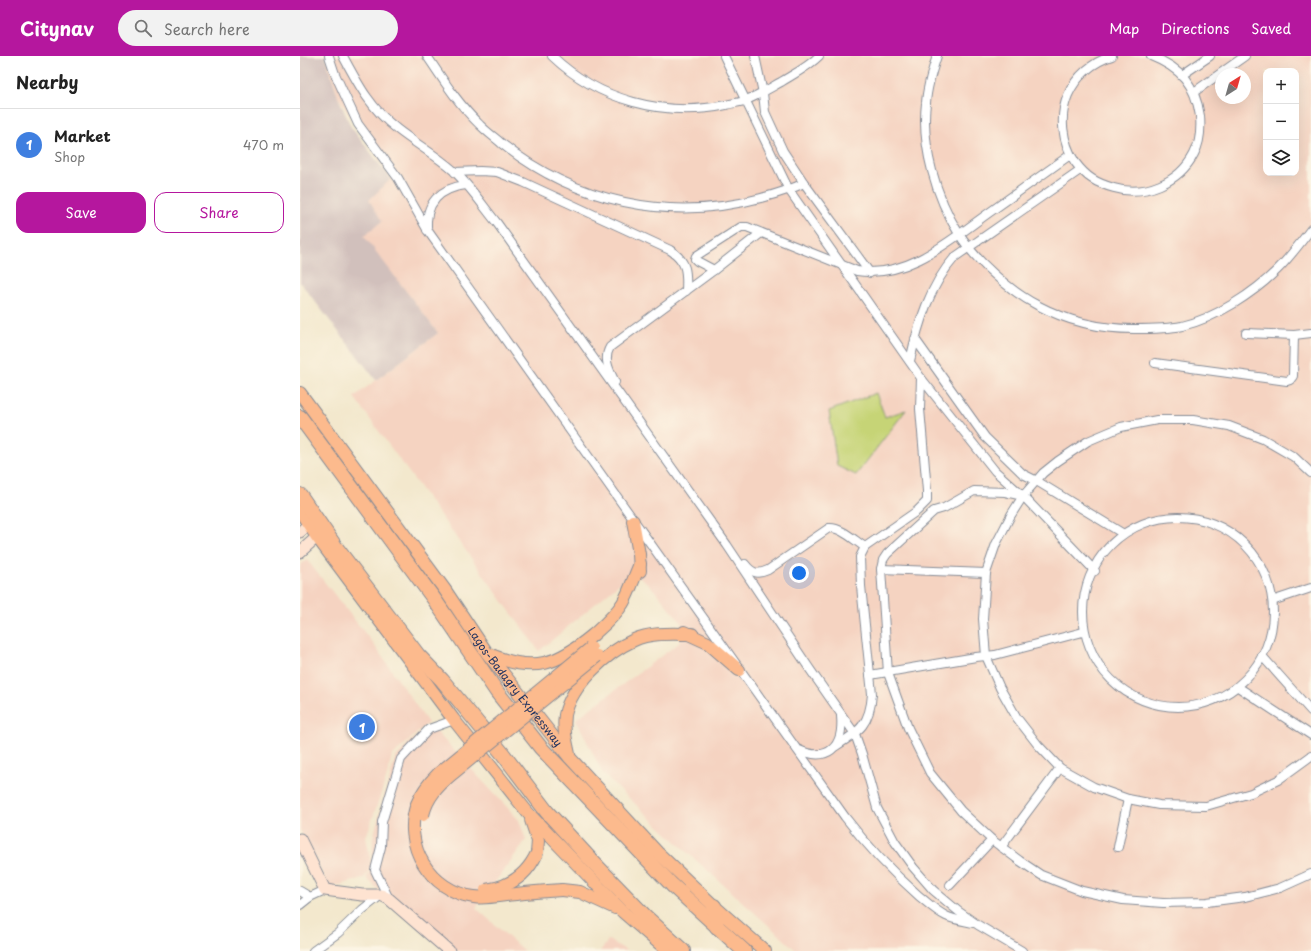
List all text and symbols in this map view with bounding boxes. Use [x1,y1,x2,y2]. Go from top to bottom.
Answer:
search box [118,10,398,46]
text: Citynav [20,14,94,42]
icon: search [132,17,154,39]
text: Search here [164,17,250,40]
text: Map [1109,18,1139,39]
text: Directions [1161,18,1229,39]
text: Saved [1251,18,1291,39]
north arrow [1215,68,1251,104]
map controls [1263,68,1299,176]
button: + [1263,68,1299,104]
text: Nearby [16,69,78,95]
button: − [1263,104,1299,140]
text: Market [54,124,111,147]
text: 1 [26,135,32,154]
text: 470 m [243,135,284,154]
button: layers [1263,140,1299,176]
text: Shop [54,147,85,166]
button: Save [16,192,146,233]
button: Share [154,192,284,233]
your location [789,563,809,583]
street label: Lagos-Badagry Expressway [464,623,567,750]
pin: 1 [349,712,375,742]

